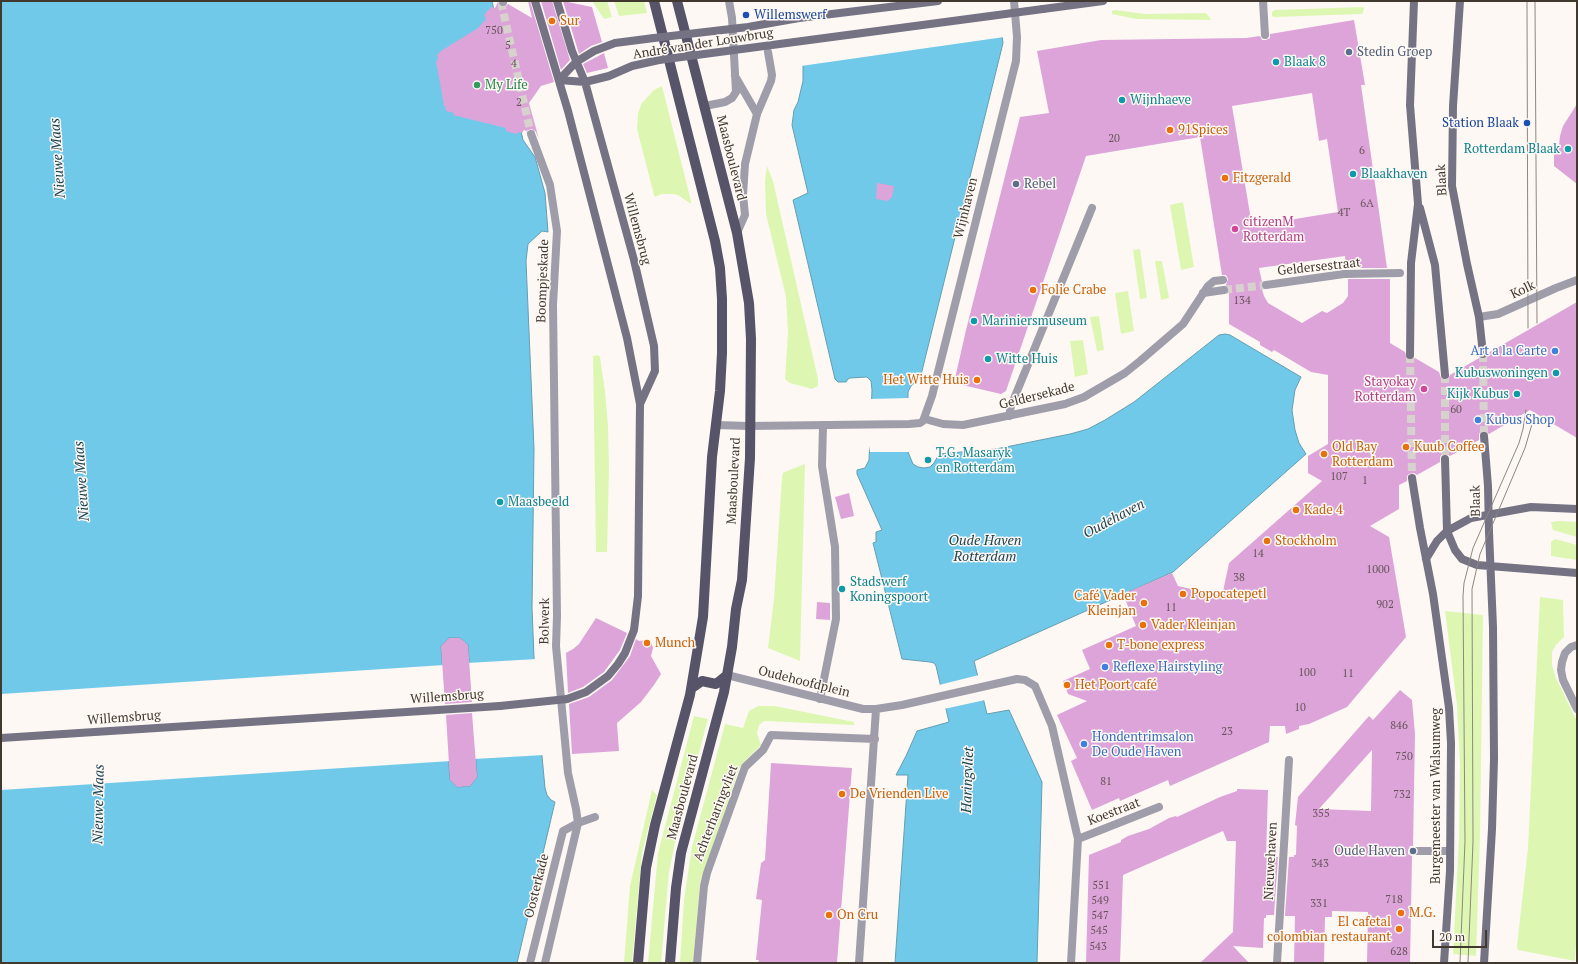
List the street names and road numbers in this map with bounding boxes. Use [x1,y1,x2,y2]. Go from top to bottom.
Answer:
street label: André van der Louwbrug [632,25,774,63]
street label: Maasboulevard [713,114,749,202]
street label: Blaak [1433,164,1451,196]
street label: Wijnhaven [951,176,981,240]
street label: Willemsbrug [620,191,654,267]
street label: Boompjeskade [534,239,552,323]
street label: Geldersestraat [1277,255,1361,279]
street label: Kolk [1508,278,1538,302]
street label: Geldersekade [998,379,1076,413]
street label: Maasboulevard [724,437,744,525]
street label: Blaak [1468,485,1484,517]
street label: Bolwerk [537,598,553,644]
street label: Oudehoofdplein [757,663,851,701]
street label: Willemsbrug [410,687,484,707]
street label: Willemsbrug [87,708,161,728]
street label: Burgemeester van Walsumweg [1428,708,1444,884]
street label: Maasboulevard [664,753,702,841]
street label: Achterharingvliet [690,763,742,863]
street label: Koestraat [1086,795,1142,829]
street label: Nieuwehaven [1261,822,1281,900]
street label: Oosterkade [521,852,553,920]

